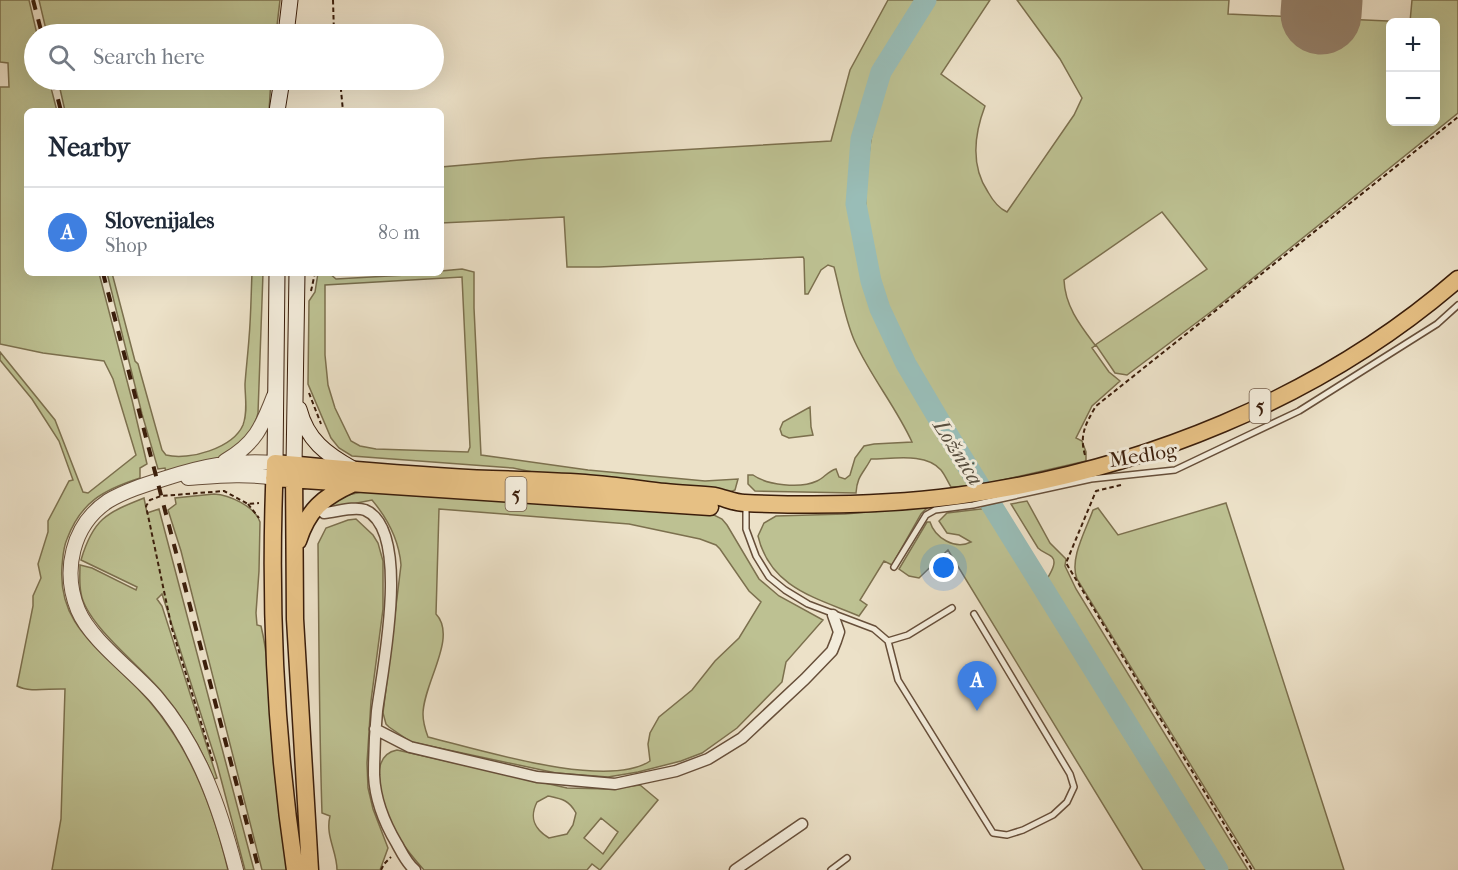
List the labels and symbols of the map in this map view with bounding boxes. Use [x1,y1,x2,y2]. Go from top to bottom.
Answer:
road number: 5 [1250,389,1270,423]
water label: Ložnica [927,413,989,490]
street label: Medlog [1107,438,1179,472]
road number: 5 [506,477,526,511]
your location [929,553,958,582]
pin: A [958,662,996,711]

